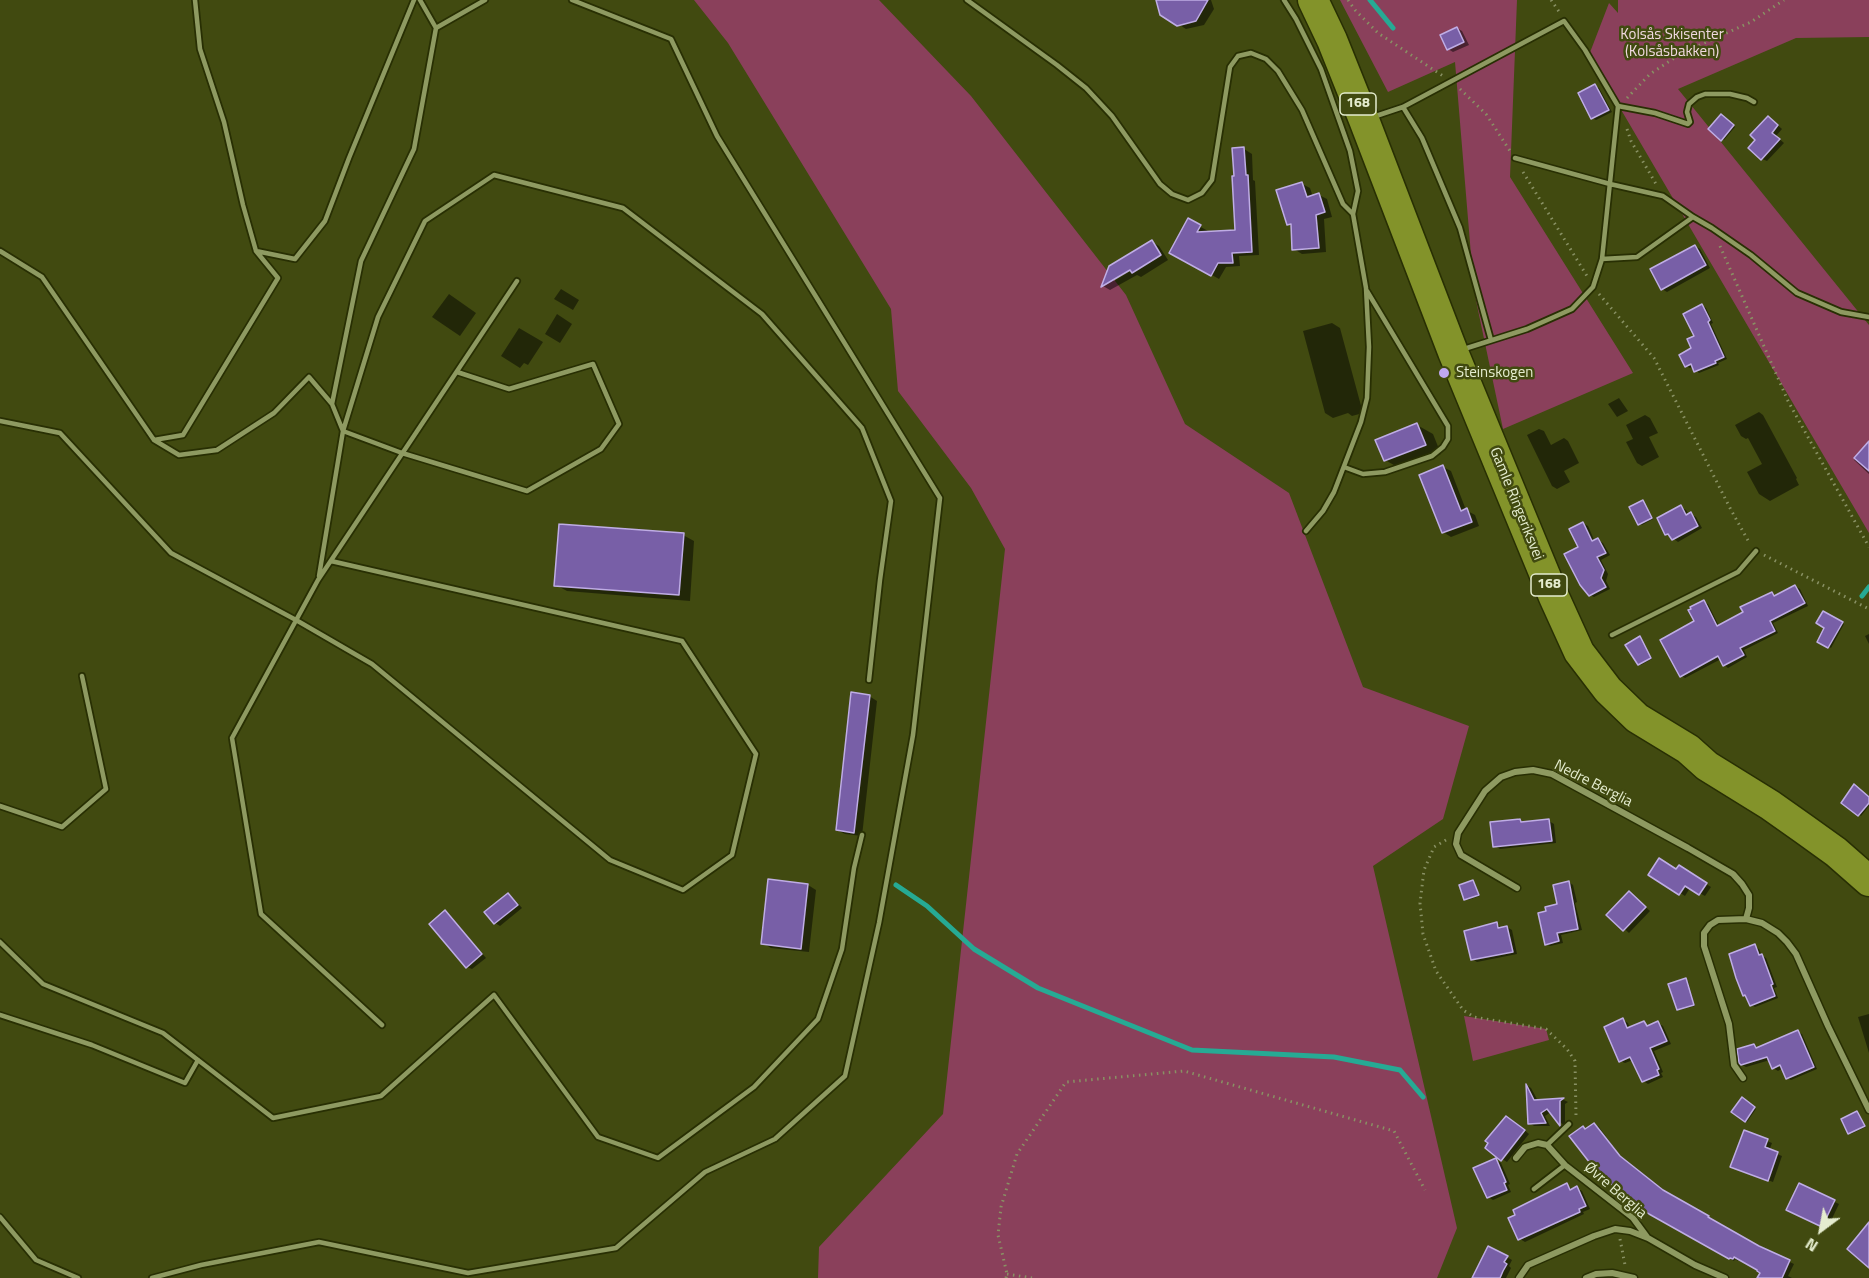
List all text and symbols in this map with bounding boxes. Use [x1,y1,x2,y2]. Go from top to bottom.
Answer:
park label: Kolsås Skisenter (Kolsåsbakken) [1620,26,1724,61]
road number: 168 [1340,93,1376,115]
place label: Steinskogen [1456,364,1533,382]
marker: Steinskogen [1437,366,1451,380]
street label: Gamle Ringeriksvei [1485,445,1547,563]
road number: 168 [1531,574,1567,596]
street label: Nedre Berglia [1551,757,1635,811]
street label: Øvre Berglia [1580,1159,1650,1223]
north arrow [1791,1200,1851,1260]
text: N [1800,1232,1823,1258]

